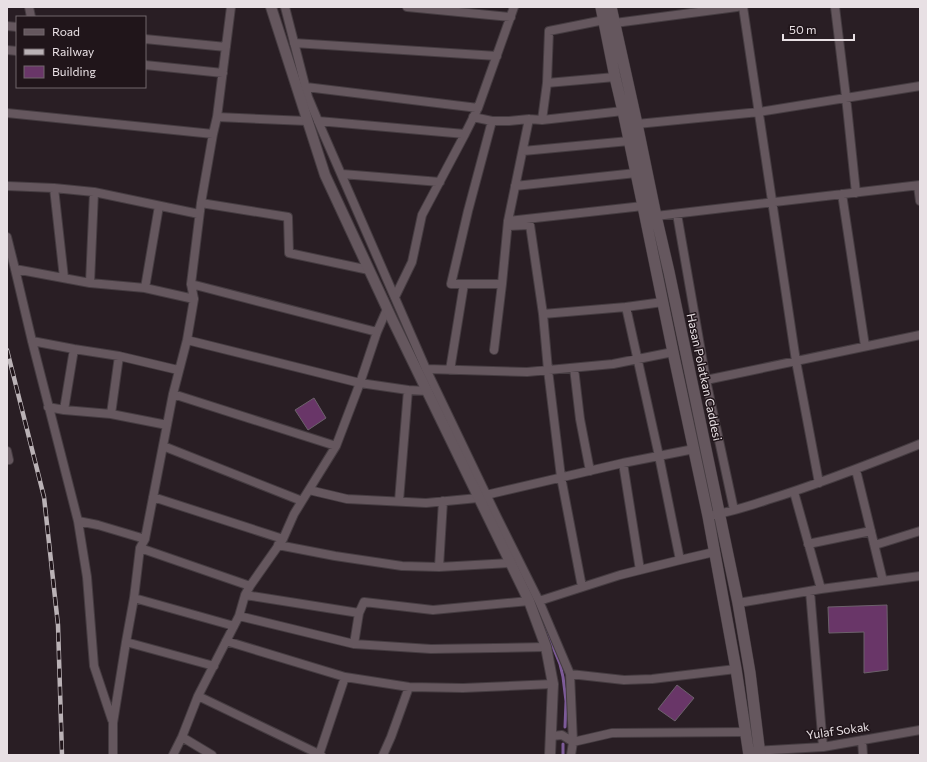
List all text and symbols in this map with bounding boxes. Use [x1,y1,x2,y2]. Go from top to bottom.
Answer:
legend [16,16,146,88]
scale bar [783,16,854,42]
text: 50 m [789,22,817,36]
text: Road [52,24,80,38]
text: Railway [52,44,94,58]
text: Building [52,64,96,78]
street label: Hasan Polatkan Caddesi [685,312,725,442]
street label: Yulaf Sokak [805,719,871,741]

